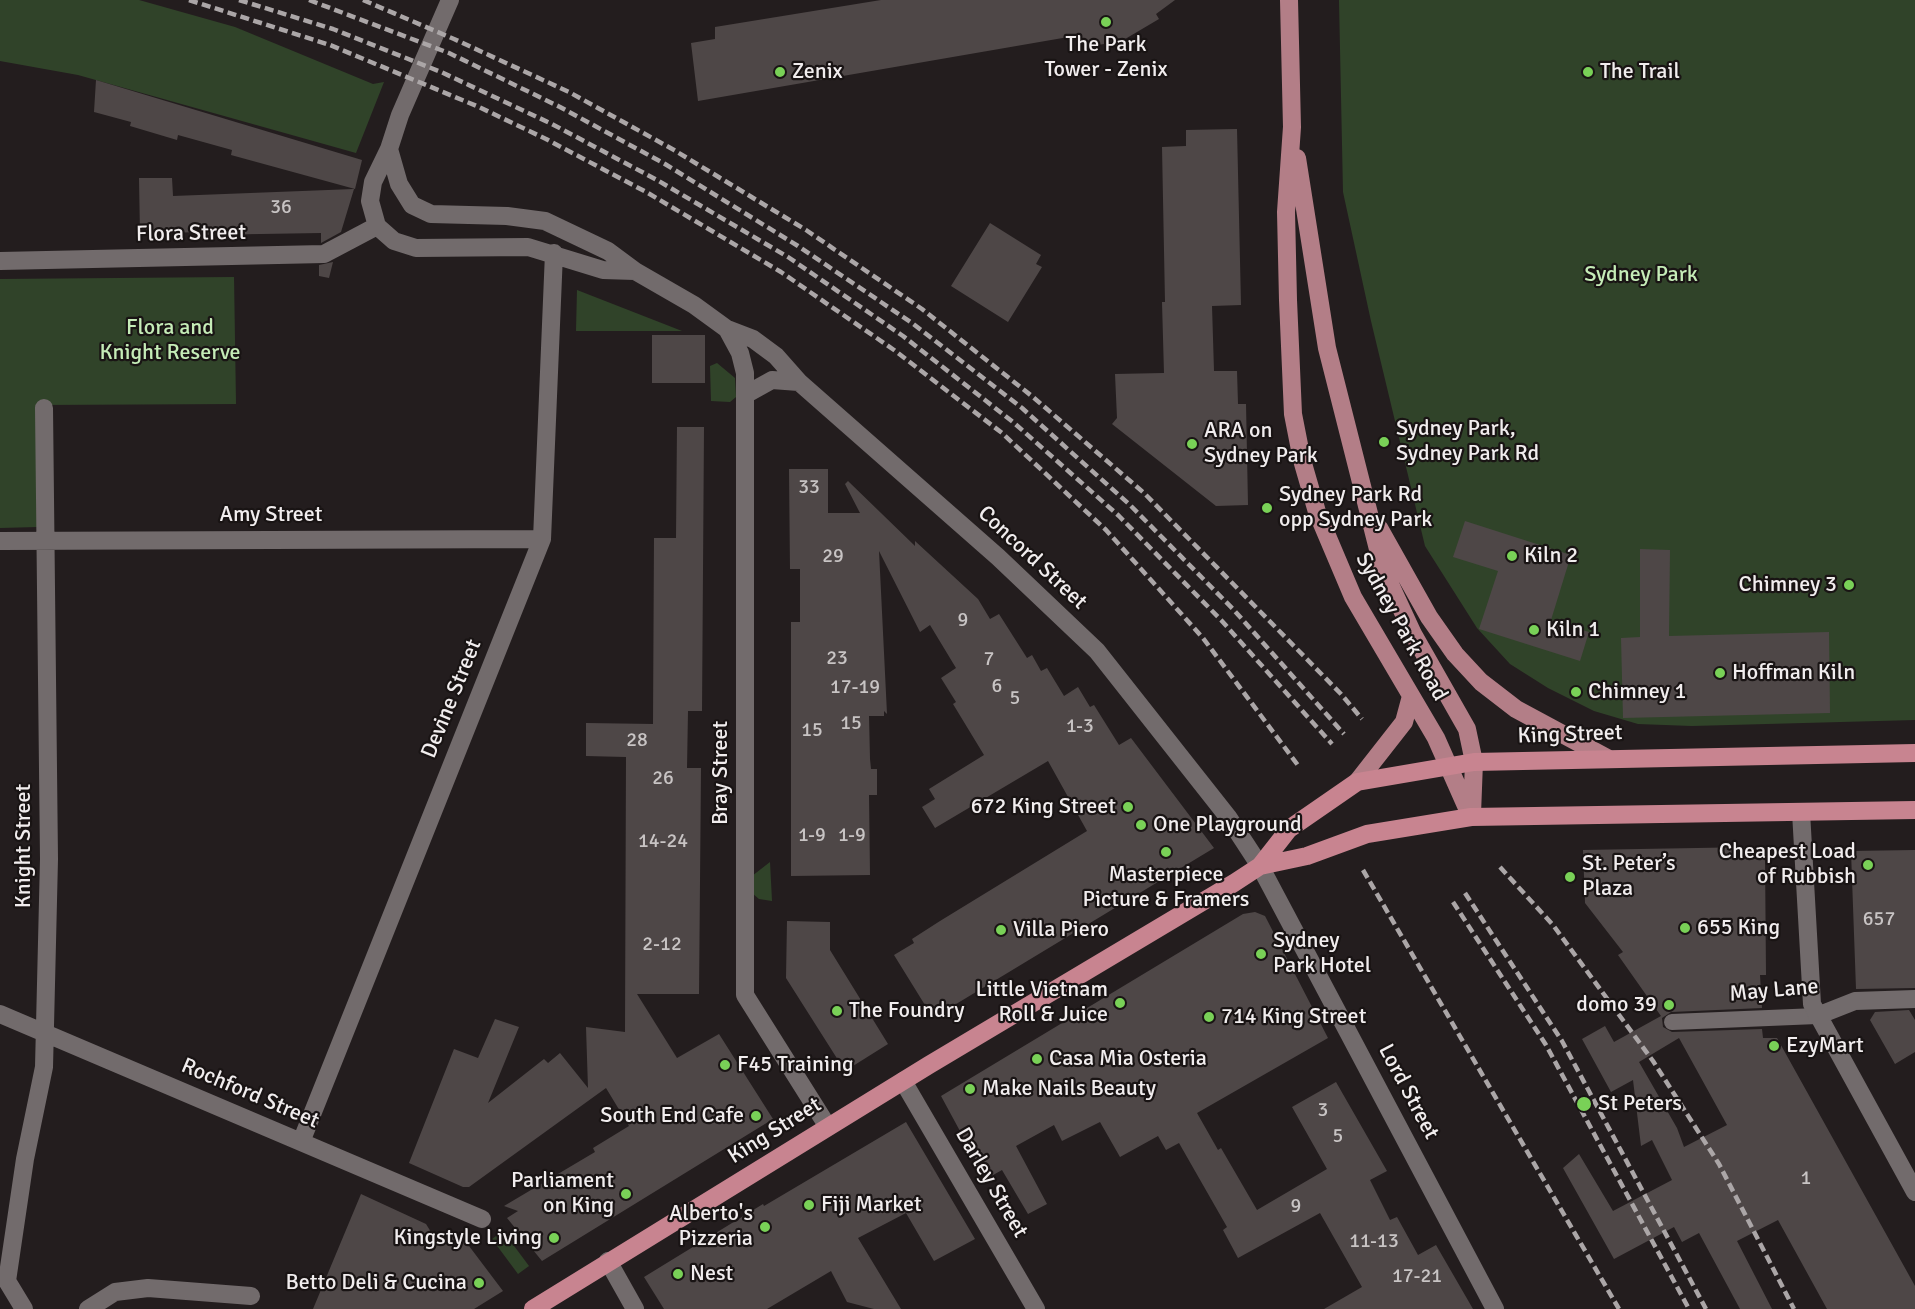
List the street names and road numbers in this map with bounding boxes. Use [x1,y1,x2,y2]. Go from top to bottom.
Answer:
street label: Flora Street [136,220,246,248]
street label: Concord Street [972,501,1092,615]
street label: Amy Street [219,502,323,528]
street label: Sydney Park Road [1349,548,1453,706]
street label: Devine Street [416,636,488,762]
street label: King Street [1517,720,1623,750]
street label: Bray Street [708,721,734,825]
street label: Knight Street [11,784,37,908]
street label: May Lane [1728,974,1820,1008]
street label: Lord Street [1372,1040,1444,1144]
street label: Rochford Street [177,1053,323,1135]
street label: King Street [724,1092,826,1170]
street label: Darley Street [949,1123,1033,1243]

